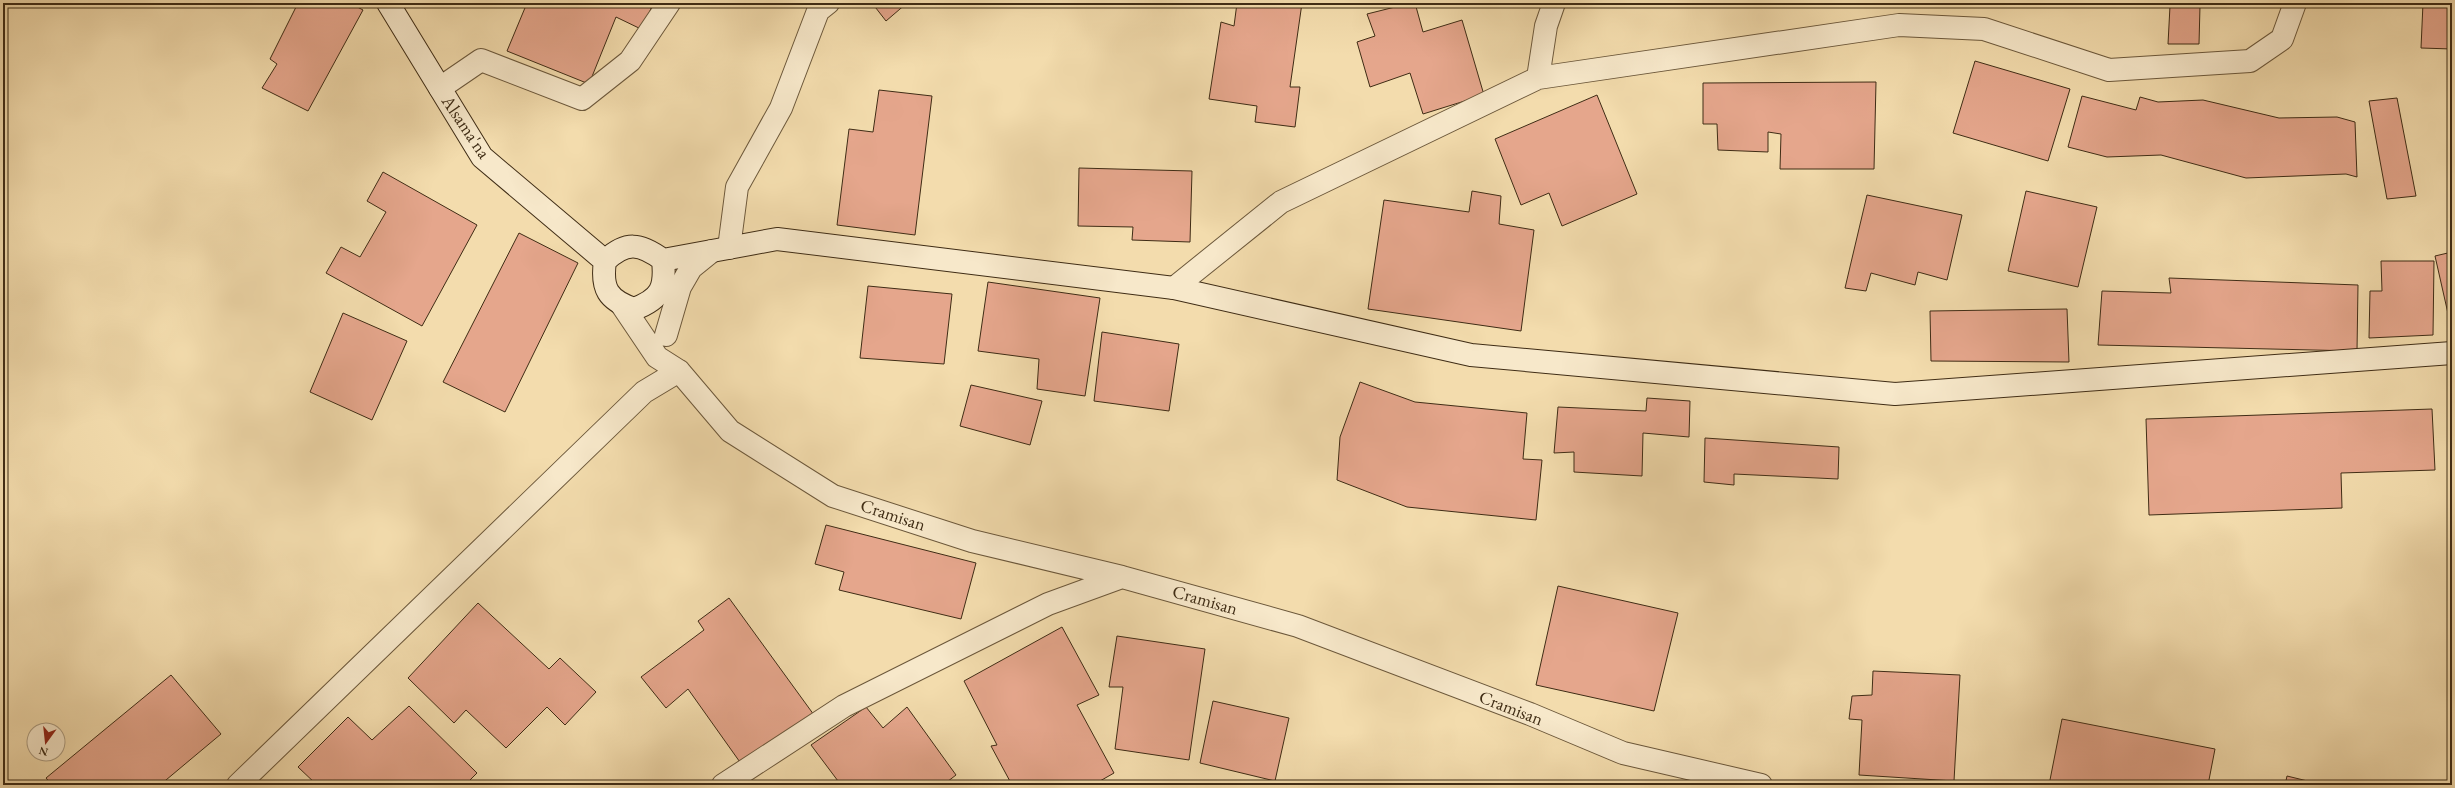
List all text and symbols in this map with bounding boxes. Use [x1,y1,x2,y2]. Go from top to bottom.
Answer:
street label: Alsama'na [436,90,496,163]
street label: Cramisan [858,493,929,536]
street label: Cramisan [1170,579,1241,620]
street label: Cramisan [1476,685,1547,730]
north arrow [26,722,66,762]
text: N [37,744,50,760]

